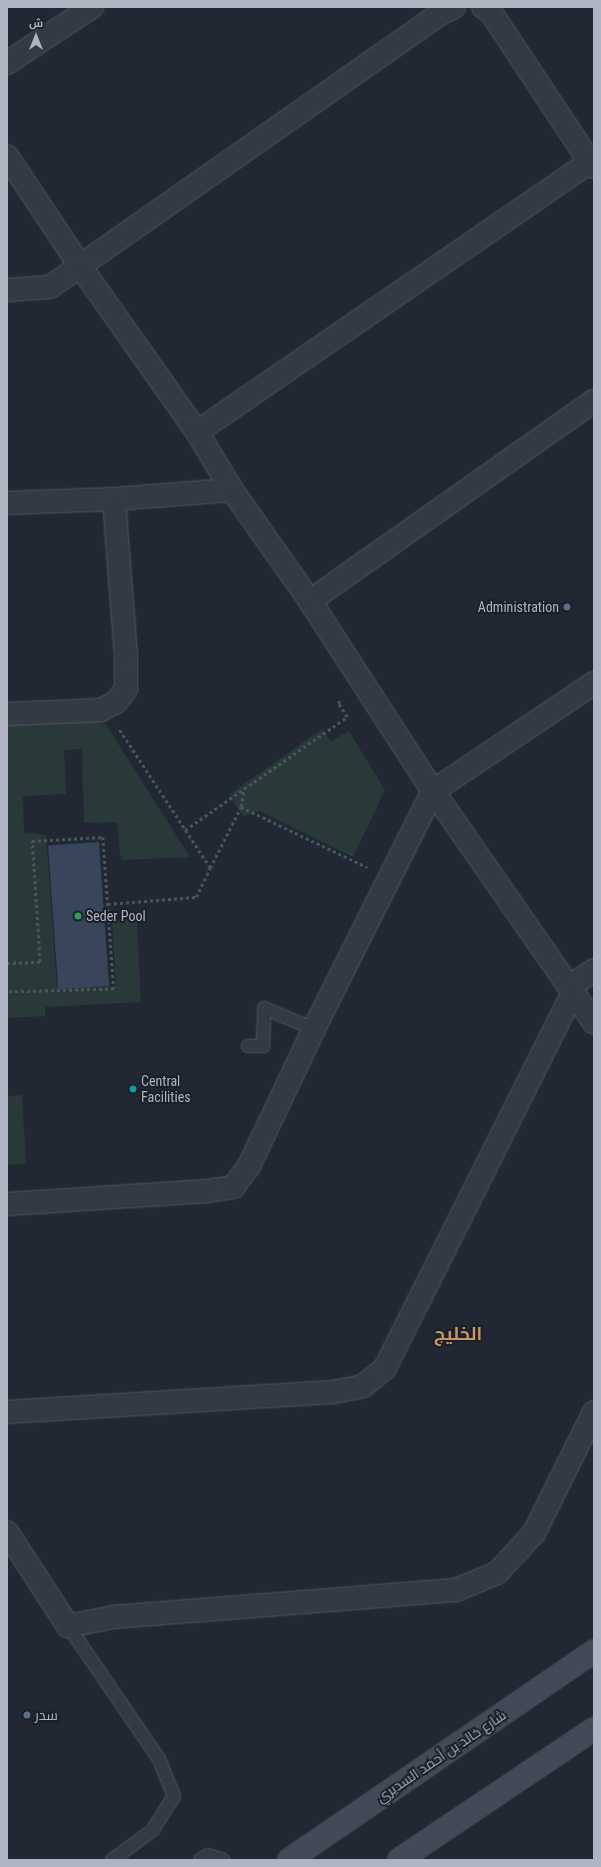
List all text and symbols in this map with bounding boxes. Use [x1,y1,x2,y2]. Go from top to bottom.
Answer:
north arrow [16,16,56,56]
text: ش [29,17,43,30]
place label: Administration [478,599,559,615]
marker: Administration [562,602,572,612]
place label: Seder Pool [86,908,146,924]
marker: Seder Pool [73,911,83,921]
place label: Central Facilities [141,1073,191,1106]
marker: Central Facilities [128,1084,138,1094]
district label: الخليج [434,1323,482,1345]
street label: شارع خالد بن أحمد السديري [373,1706,509,1806]
place label: سدر [35,1707,58,1723]
marker: سدر [22,1710,32,1720]

